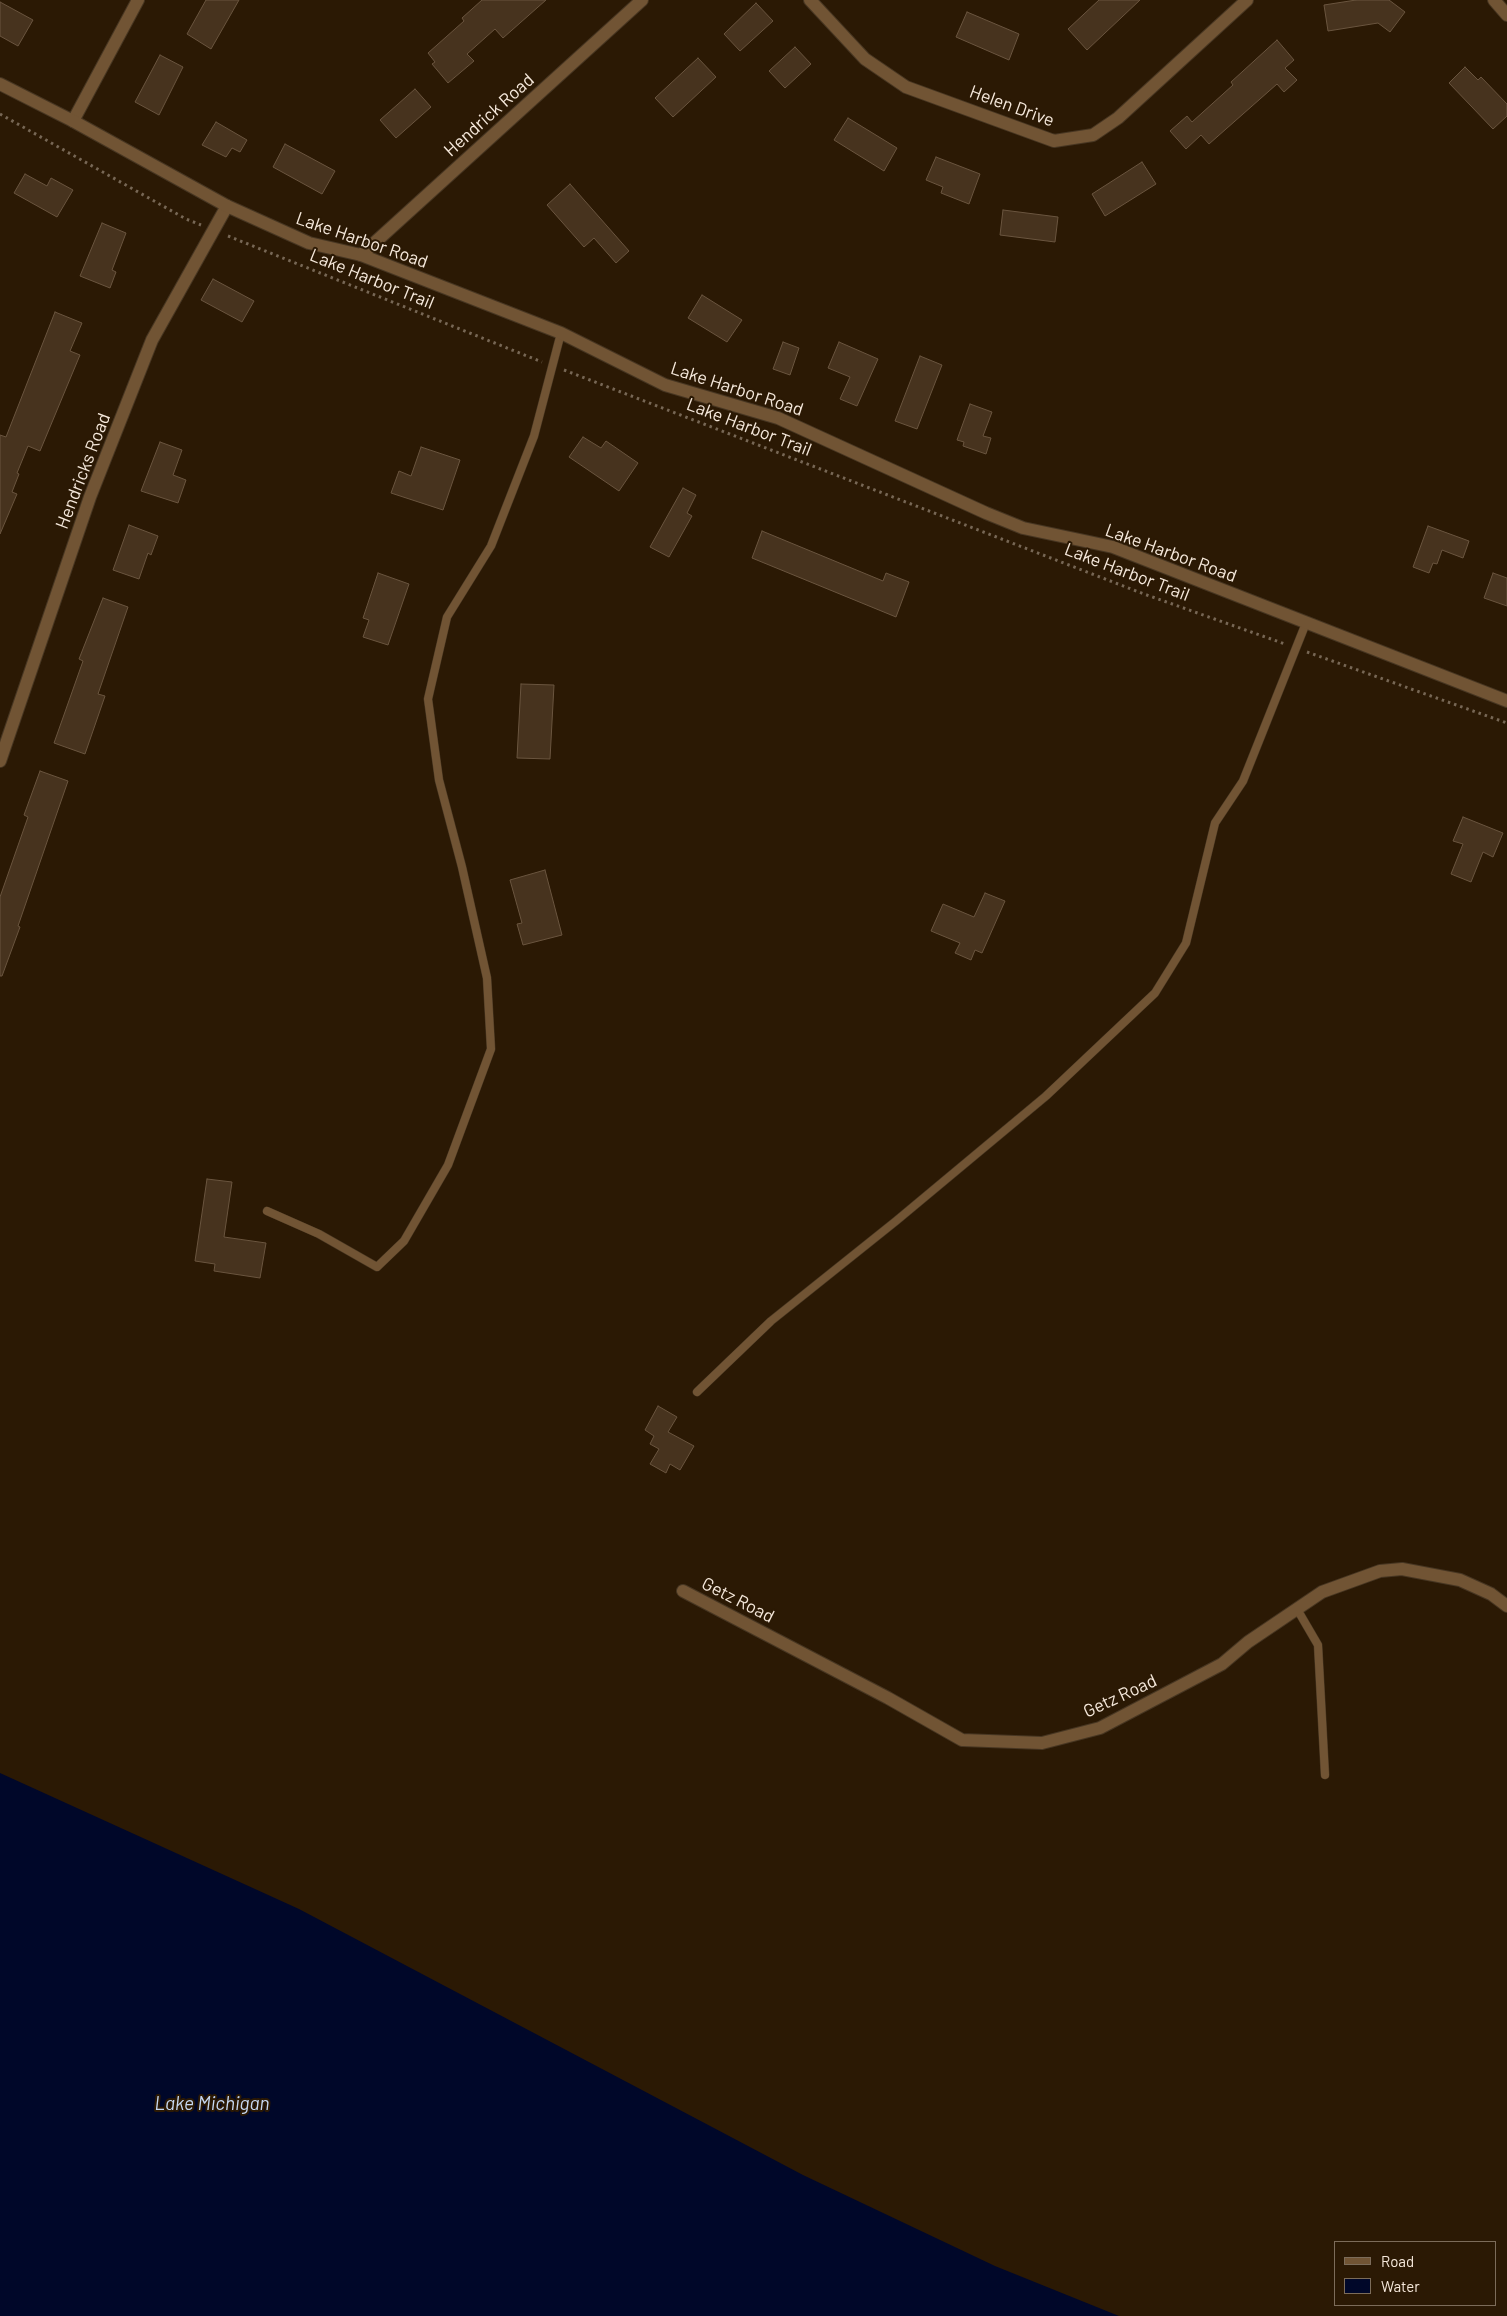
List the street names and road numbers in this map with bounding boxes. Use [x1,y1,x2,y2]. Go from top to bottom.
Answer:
street label: Hendrick Road [440,69,538,161]
street label: Helen Drive [967,81,1057,131]
street label: Lake Harbor Road [293,207,431,273]
street label: Lake Harbor Trail [307,244,437,314]
street label: Lake Harbor Road [668,357,806,421]
street label: Lake Harbor Trail [683,393,815,461]
street label: Hendricks Road [51,410,115,532]
street label: Lake Harbor Road [1102,519,1240,587]
street label: Lake Harbor Trail [1061,538,1193,606]
street label: Getz Road [698,1573,778,1627]
street label: Getz Road [1080,1670,1160,1722]

